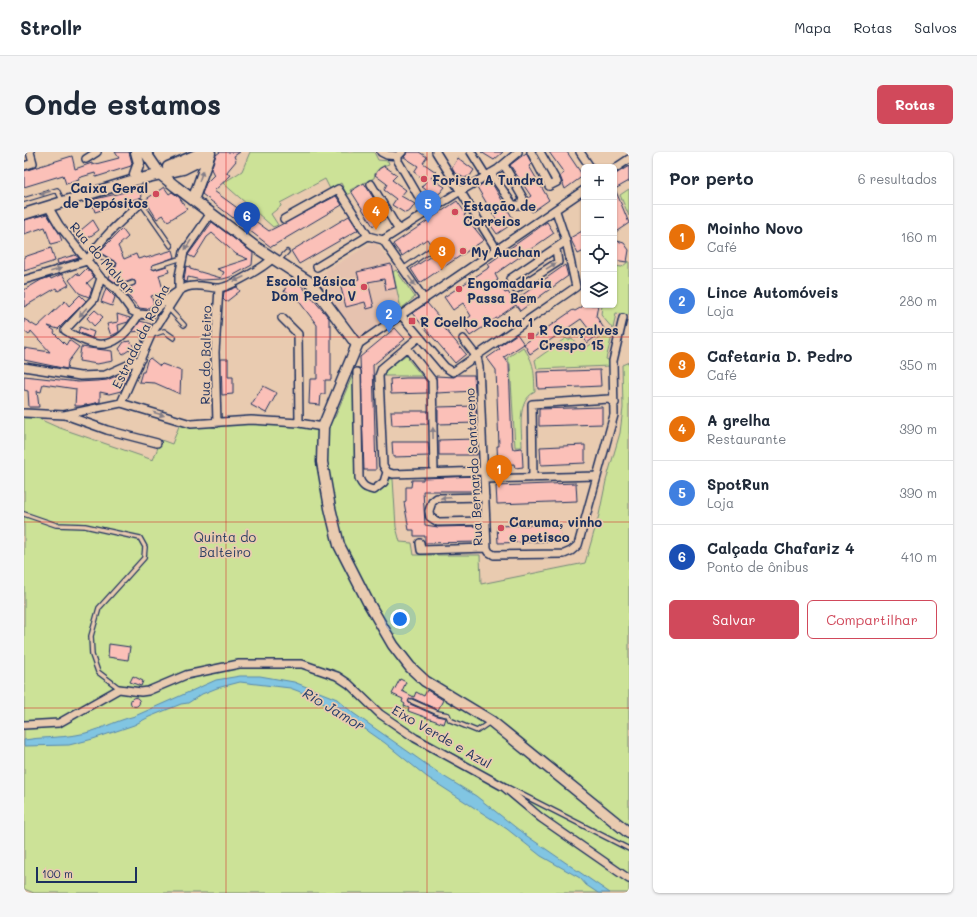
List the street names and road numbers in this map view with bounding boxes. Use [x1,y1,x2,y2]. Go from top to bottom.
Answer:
street label: Rua do Malvar [67,218,139,298]
street label: Estrada da Rocha [107,281,173,391]
street label: Rua do Balteiro [196,305,214,405]
street label: Rua Bernardo Santareno [460,387,486,546]
street label: Eixo Verde e Azul [389,701,495,771]

